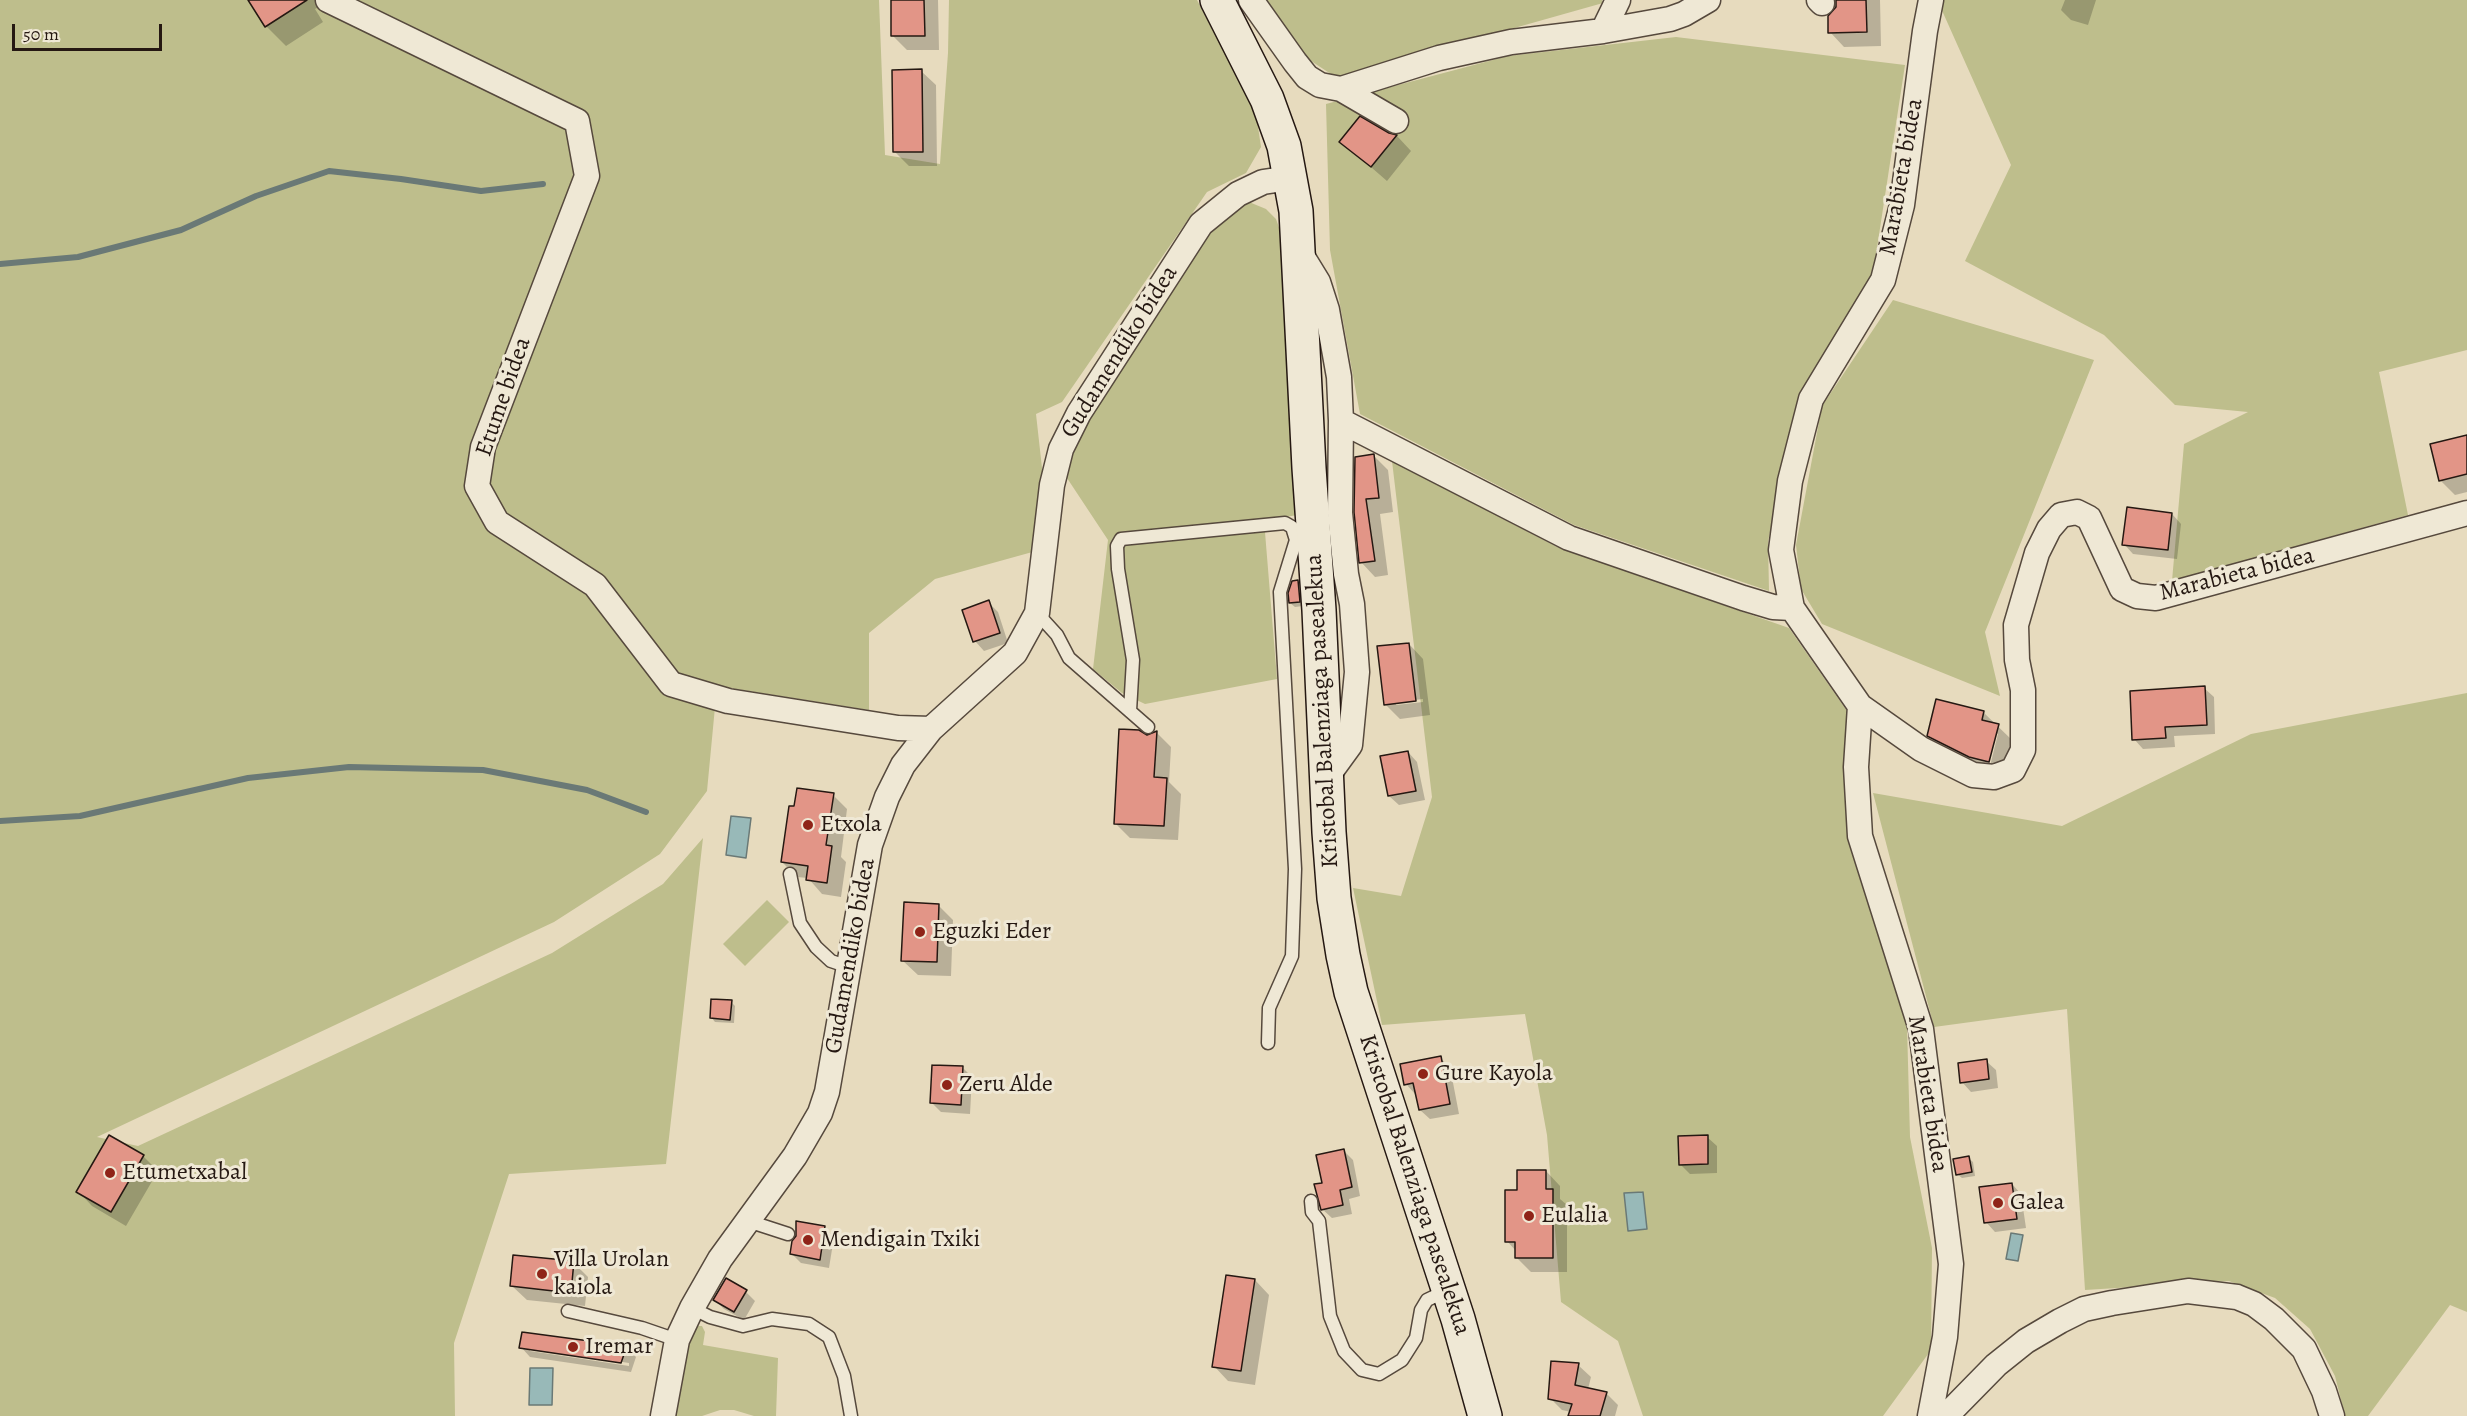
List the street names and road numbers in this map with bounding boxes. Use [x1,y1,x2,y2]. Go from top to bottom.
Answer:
street label: Marabieta bidea [1874,96,1930,258]
street label: Gudamendiko bidea [1055,260,1185,444]
street label: Etume bidea [470,334,538,460]
street label: Marabieta bidea [2156,542,2318,608]
street label: Kristobal Balenziaga pasealekua [1300,553,1346,869]
street label: Gudamendiko bidea [820,856,882,1056]
street label: Marabieta bidea [1900,1013,1954,1175]
street label: Kristobal Balenziaga pasealekua [1352,1031,1476,1339]

